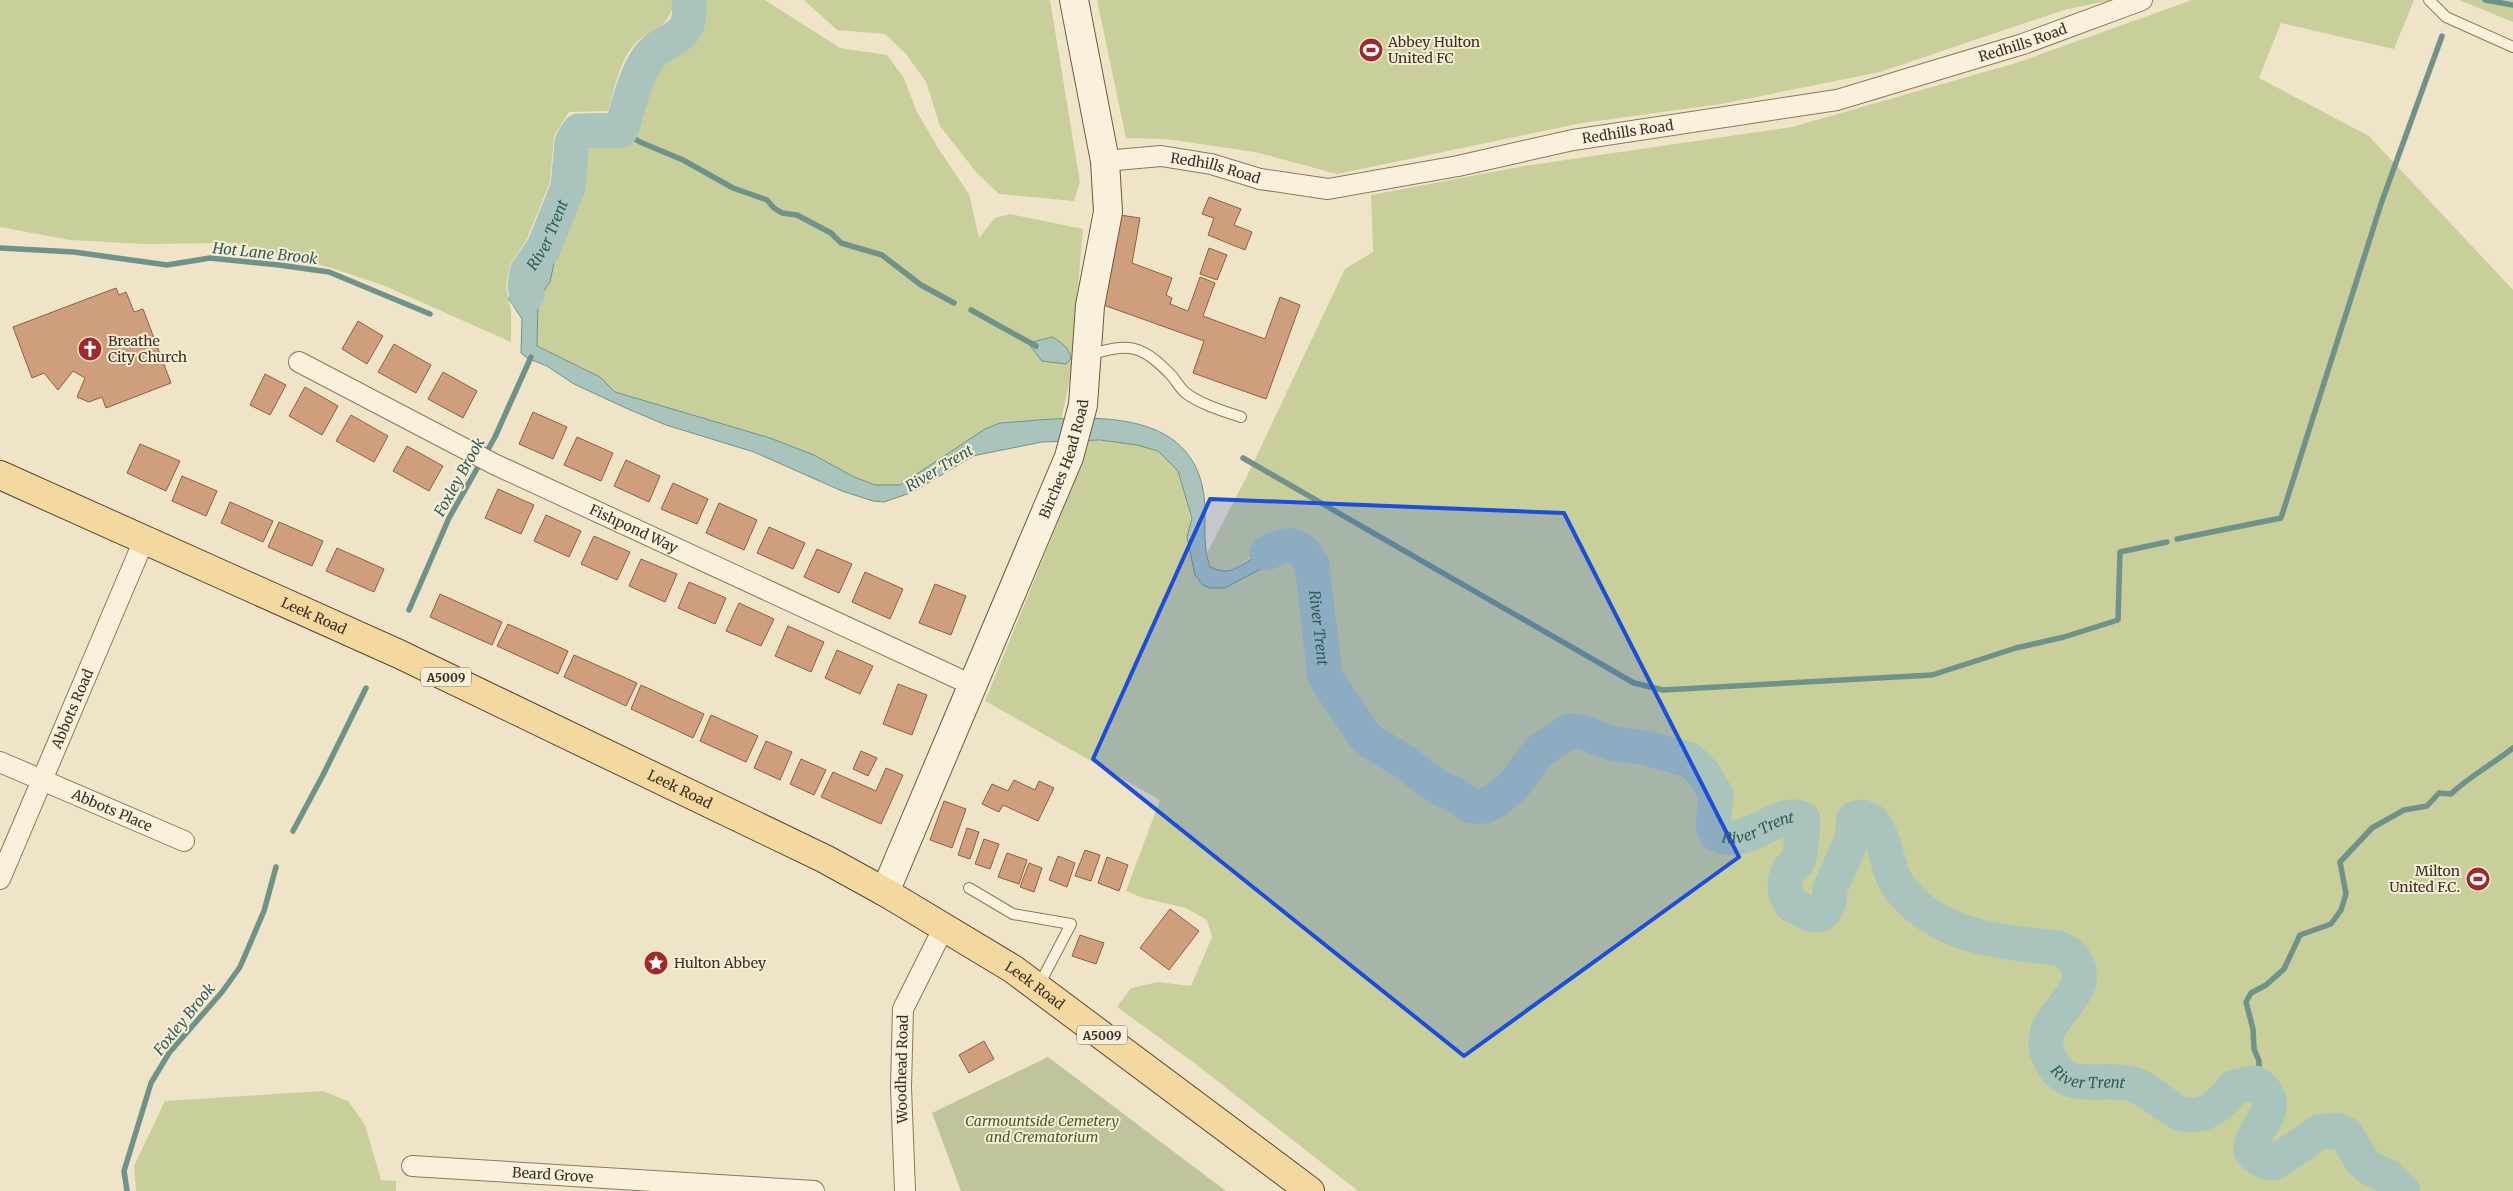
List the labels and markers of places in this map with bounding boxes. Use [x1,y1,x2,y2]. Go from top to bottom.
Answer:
place label: Abbey Hulton United FC [1387,33,1480,67]
sports icon: Abbey Hulton United FC [1358,37,1384,63]
place label: Breathe City Church [108,332,187,366]
church icon: Breathe City Church [77,336,103,362]
place label: Milton United F.C. [2389,862,2460,896]
sports icon: Milton United F.C. [2465,866,2491,892]
place icon: Hulton Abbey [643,950,669,976]
place label: Hulton Abbey [674,954,767,972]

